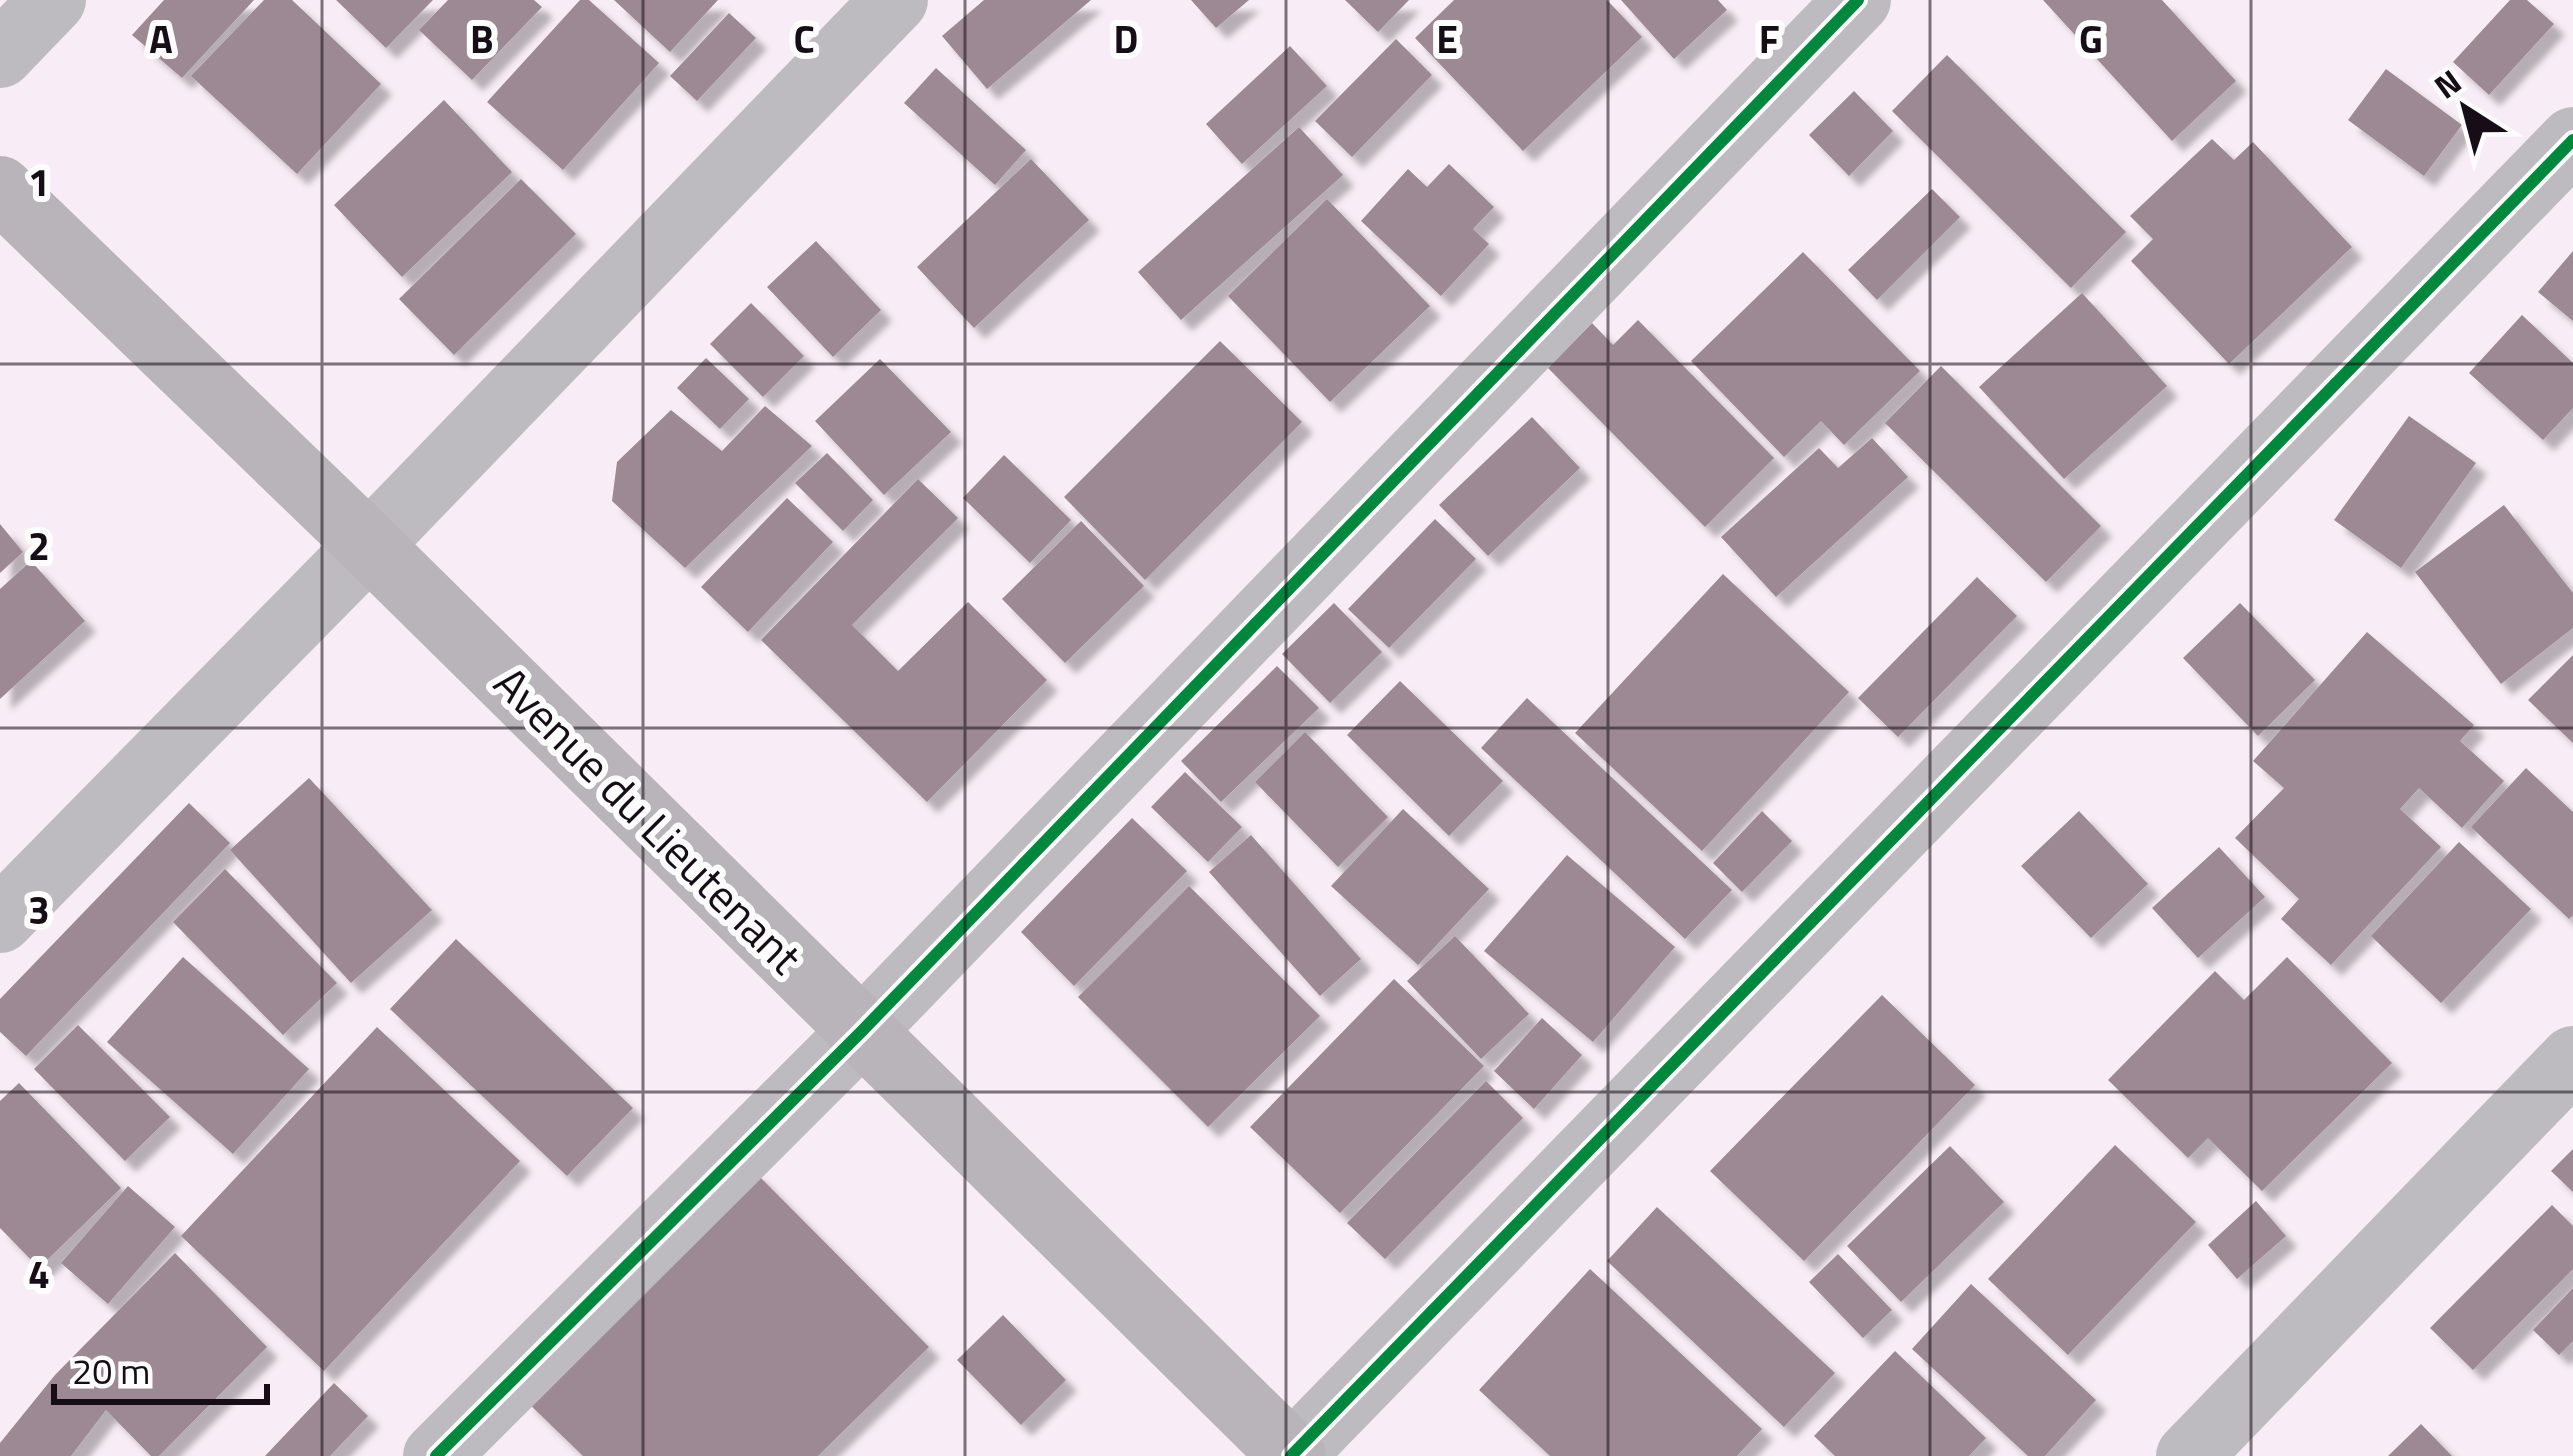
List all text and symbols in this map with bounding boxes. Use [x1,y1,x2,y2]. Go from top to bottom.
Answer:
text: A [149,9,173,68]
text: B [470,9,494,68]
text: C [793,9,815,68]
text: D [1114,9,1138,68]
text: E [1436,9,1458,68]
text: F [1759,9,1779,68]
text: G [2079,9,2103,68]
north arrow [2405,48,2525,168]
text: N [2423,57,2471,111]
text: 1 [28,152,50,211]
text: 2 [28,516,50,575]
street label: Avenue du Lieutenant [479,650,818,989]
text: 3 [28,880,50,939]
text: 4 [28,1244,50,1303]
scale bar [54,1330,267,1404]
text: 20 m [72,1343,150,1398]

